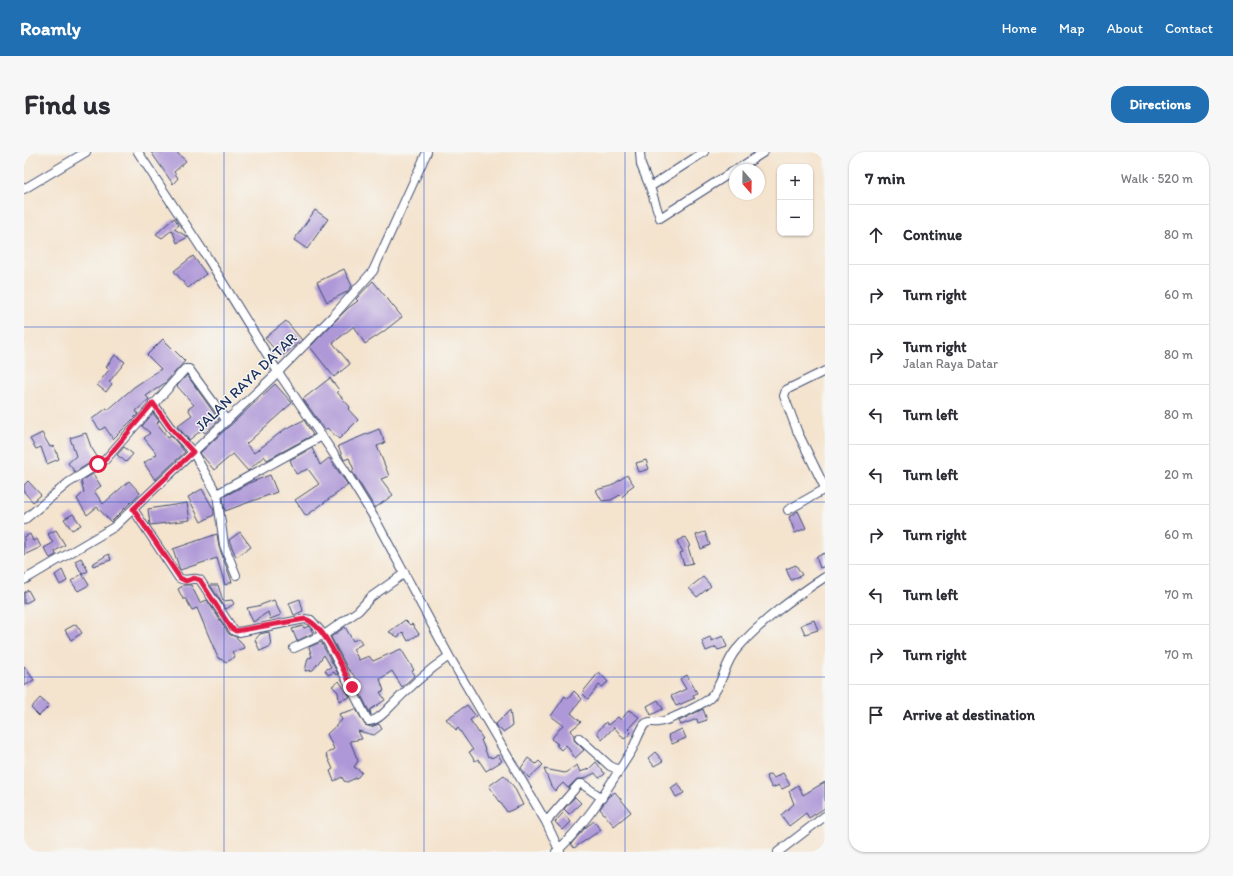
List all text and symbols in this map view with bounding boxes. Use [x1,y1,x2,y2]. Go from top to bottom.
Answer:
text: Roamly [20,17,81,40]
text: Home [1002,20,1037,37]
text: Map [1059,20,1085,37]
text: About [1107,20,1143,37]
text: Contact [1165,20,1213,37]
button: Directions [1111,86,1209,123]
text: Find us [24,87,111,121]
north arrow [729,164,765,200]
map controls [777,164,813,236]
button: + [777,164,813,200]
text: 7 min [865,168,905,188]
text: Walk · 520 m [1121,171,1193,186]
button: − [777,200,813,236]
icon: ahead [865,224,887,246]
text: Continue [903,226,962,244]
text: 80 m [1164,227,1193,242]
icon: right [865,284,887,306]
text: Turn right [903,286,967,304]
text: 60 m [1164,287,1193,302]
street label: JALAN RAYA DATAR [191,328,301,435]
text: Turn right [903,338,967,356]
icon: right [865,344,887,366]
text: 80 m [1164,347,1193,362]
text: Jalan Raya Datar [903,356,998,371]
icon: left [865,404,887,426]
text: Turn left [903,406,958,424]
text: 80 m [1164,407,1193,422]
route start [89,455,107,473]
icon: left [865,464,887,486]
text: Turn left [903,466,958,484]
text: 20 m [1164,467,1193,482]
icon: right [865,524,887,546]
text: Turn right [903,526,967,544]
text: 60 m [1164,527,1193,542]
icon: left [865,584,887,606]
text: Turn left [903,586,958,604]
text: 70 m [1165,587,1193,602]
icon: right [865,644,887,666]
text: Turn right [903,646,967,664]
text: 70 m [1165,647,1193,662]
route end [343,678,361,696]
icon: arrive [865,704,887,726]
text: Arrive at destination [903,706,1035,724]

